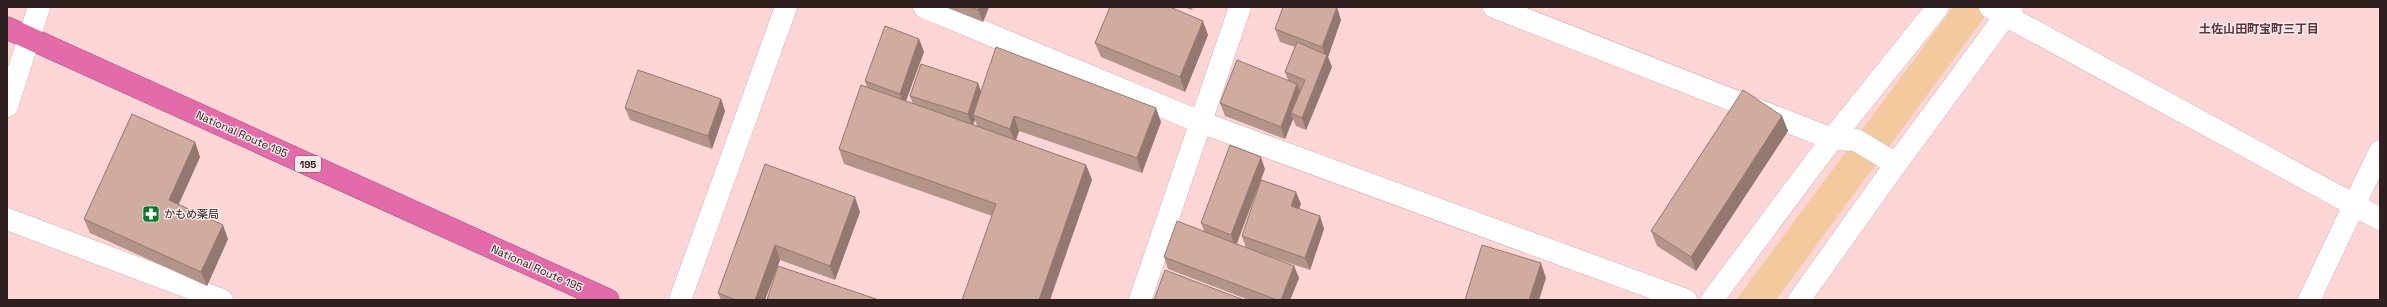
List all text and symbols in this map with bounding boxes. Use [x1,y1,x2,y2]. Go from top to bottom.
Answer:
district label: 土佐山田町宝町三丁目 [2199,21,2319,37]
street label: National Route 195 [194,107,290,161]
road number: 195 [295,156,321,172]
pharmacy icon: かもめ薬局 [141,204,161,224]
place label: かもめ薬局 [164,207,219,221]
street label: National Route 195 [489,241,585,295]

